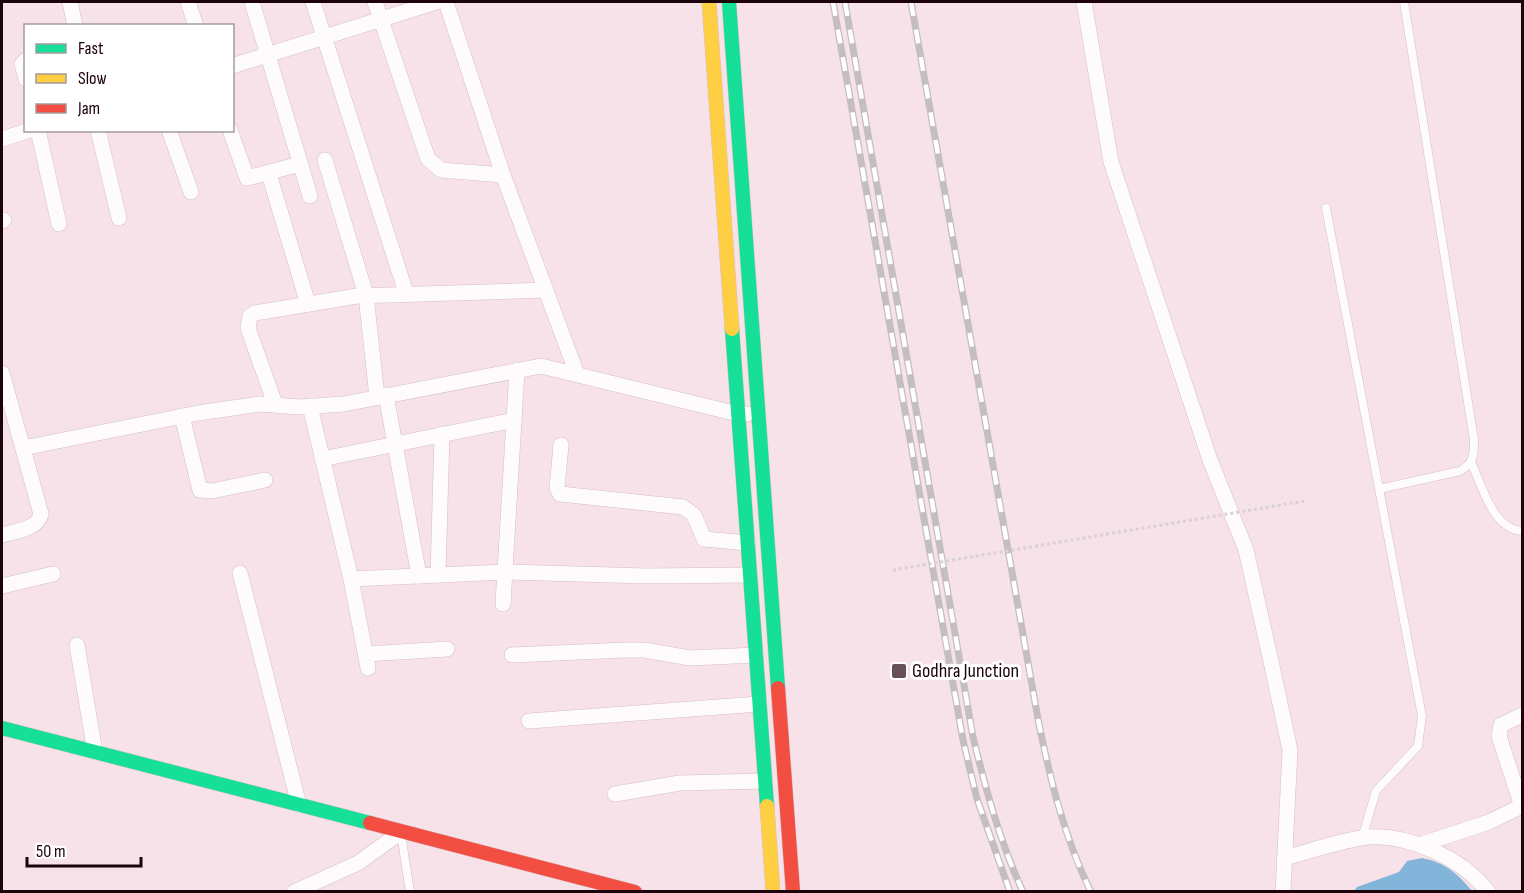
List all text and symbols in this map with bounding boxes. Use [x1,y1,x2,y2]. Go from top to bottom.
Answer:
legend [24,24,234,132]
text: Fast [78,38,104,59]
text: Slow [78,68,107,89]
text: Jam [77,98,100,119]
place label: Godhra Junction [912,659,1019,683]
marker: Godhra Junction [890,662,908,680]
scale bar [27,830,141,868]
text: 50 m [36,841,66,862]

